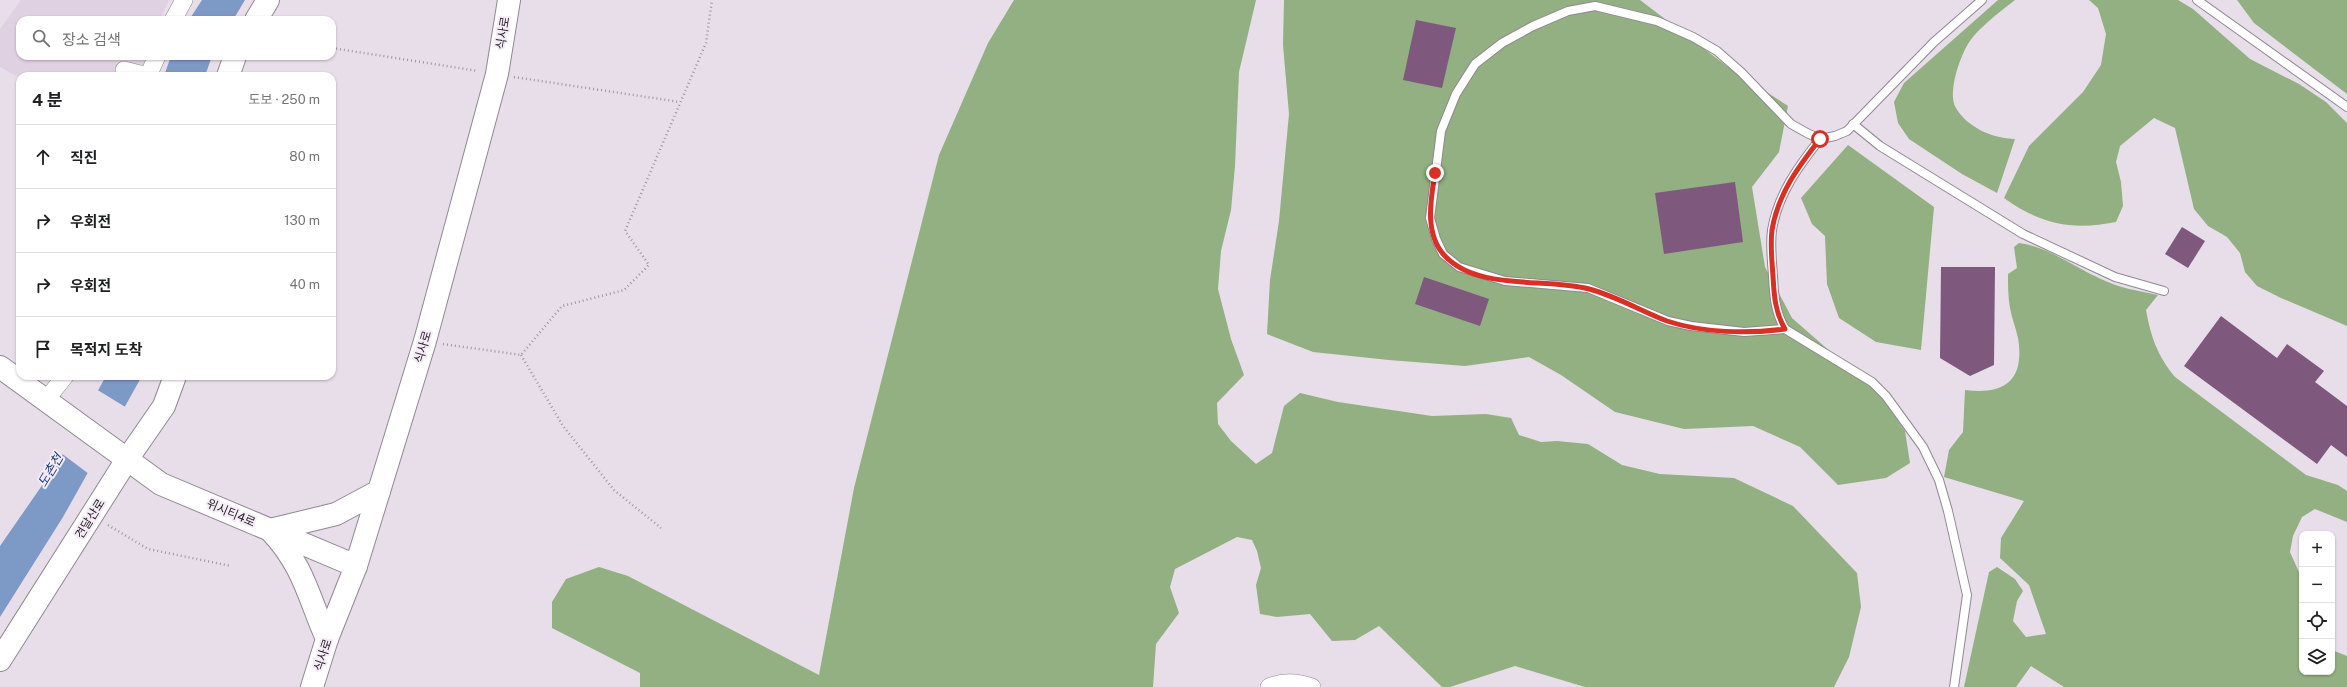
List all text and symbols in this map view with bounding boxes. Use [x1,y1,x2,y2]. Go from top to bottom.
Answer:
search box [16,16,336,60]
street label: 식사로 [493,16,513,50]
icon: search [30,27,52,49]
text: 장소 검색 [62,31,121,48]
text: 4 분 [32,90,63,110]
text: 도보 · 250 m [248,92,320,107]
route start [1811,130,1829,148]
icon: ahead [32,146,54,168]
text: 직진 [70,149,98,166]
text: 80 m [289,149,320,164]
route end [1426,164,1444,182]
icon: right [32,210,54,232]
text: 우회전 [70,213,111,230]
text: 130 m [284,213,320,228]
icon: right [32,274,54,296]
text: 우회전 [70,277,111,294]
text: 40 m [289,277,320,292]
street label: 식사로 [412,329,434,365]
icon: arrive [32,338,54,360]
text: 목적지 도착 [70,341,142,358]
water label: 도촌천 [35,450,67,490]
street label: 위시티4로 [204,496,258,530]
street label: 견달산로 [72,497,108,541]
map controls [2299,531,2335,675]
button: + [2299,531,2335,567]
button: − [2299,567,2335,603]
button: locate [2299,603,2335,639]
street label: 식사로 [311,637,335,673]
button: layers [2299,639,2335,675]

